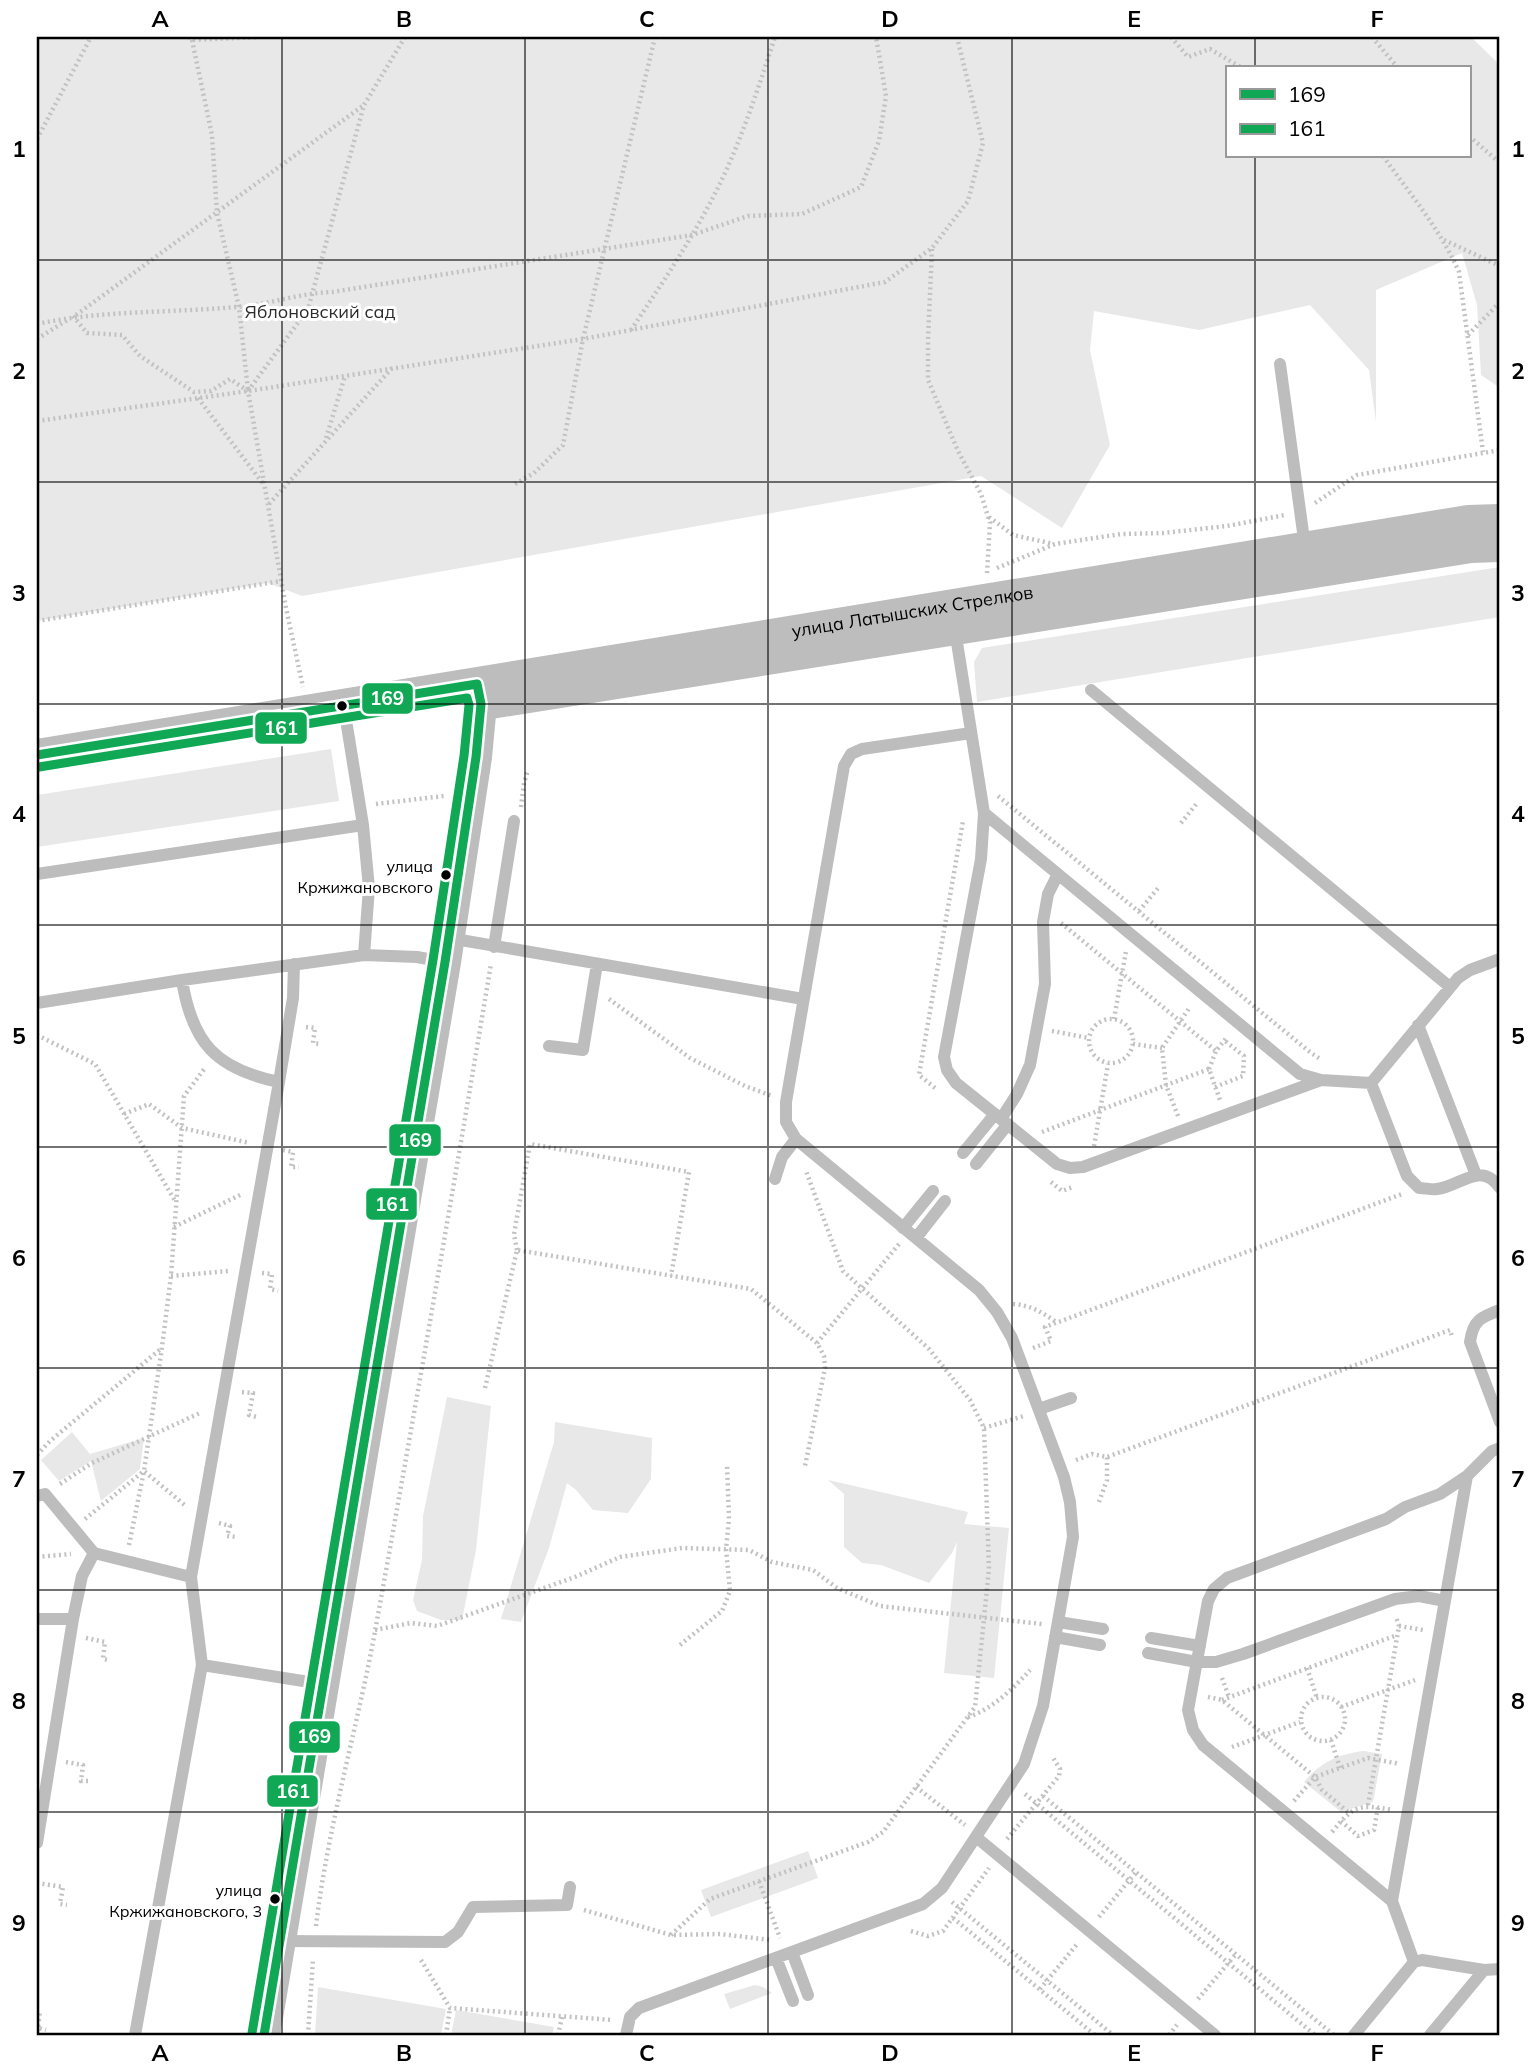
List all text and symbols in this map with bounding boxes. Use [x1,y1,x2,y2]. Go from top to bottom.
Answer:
text: A [151,4,169,33]
text: B [396,4,412,33]
text: C [639,4,655,33]
text: D [881,4,899,33]
text: E [1127,4,1141,33]
text: F [1370,4,1384,33]
legend [1226,66,1470,158]
text: 169 [1288,81,1326,107]
text: 161 [1288,115,1326,141]
text: 1 [12,134,26,163]
text: 1 [1511,134,1525,163]
park label: Яблоновский сад [245,300,395,323]
text: 2 [12,356,26,385]
text: 2 [1511,356,1525,385]
text: 3 [12,578,26,607]
text: 3 [1511,578,1525,607]
street label: улица Латышских Стрелков [790,580,1035,642]
line badge: 169 [361,682,414,715]
text: 169 [370,686,404,710]
unlabelled marker [335,699,349,713]
line badge: 161 [254,711,308,745]
text: 161 [264,716,298,740]
text: 4 [12,799,26,828]
text: 4 [1511,799,1525,828]
place label: улица Кржижановского [297,856,433,897]
marker: улица Кржижановского [439,868,453,882]
text: 5 [12,1021,26,1050]
text: 5 [1511,1021,1525,1050]
line badge: 169 [388,1123,442,1157]
text: 169 [398,1128,432,1152]
line badge: 161 [365,1187,418,1221]
text: 161 [375,1192,409,1216]
text: 6 [12,1243,26,1272]
text: 6 [1511,1243,1525,1272]
text: 7 [12,1464,26,1493]
text: 7 [1511,1464,1525,1493]
text: 8 [12,1686,26,1715]
text: 8 [1511,1686,1525,1715]
line badge: 169 [288,1720,341,1754]
text: 169 [297,1724,331,1748]
line badge: 161 [266,1774,319,1808]
text: 161 [276,1779,310,1803]
place label: улица Кржижановского, 3 [109,1880,262,1921]
marker: улица Кржижановского, 3 [268,1892,282,1906]
text: 9 [12,1908,26,1937]
text: 9 [1511,1908,1525,1937]
text: A [151,2038,169,2067]
text: B [396,2038,412,2067]
text: C [639,2038,655,2067]
text: D [881,2038,899,2067]
text: E [1127,2038,1141,2067]
text: F [1370,2038,1384,2067]

